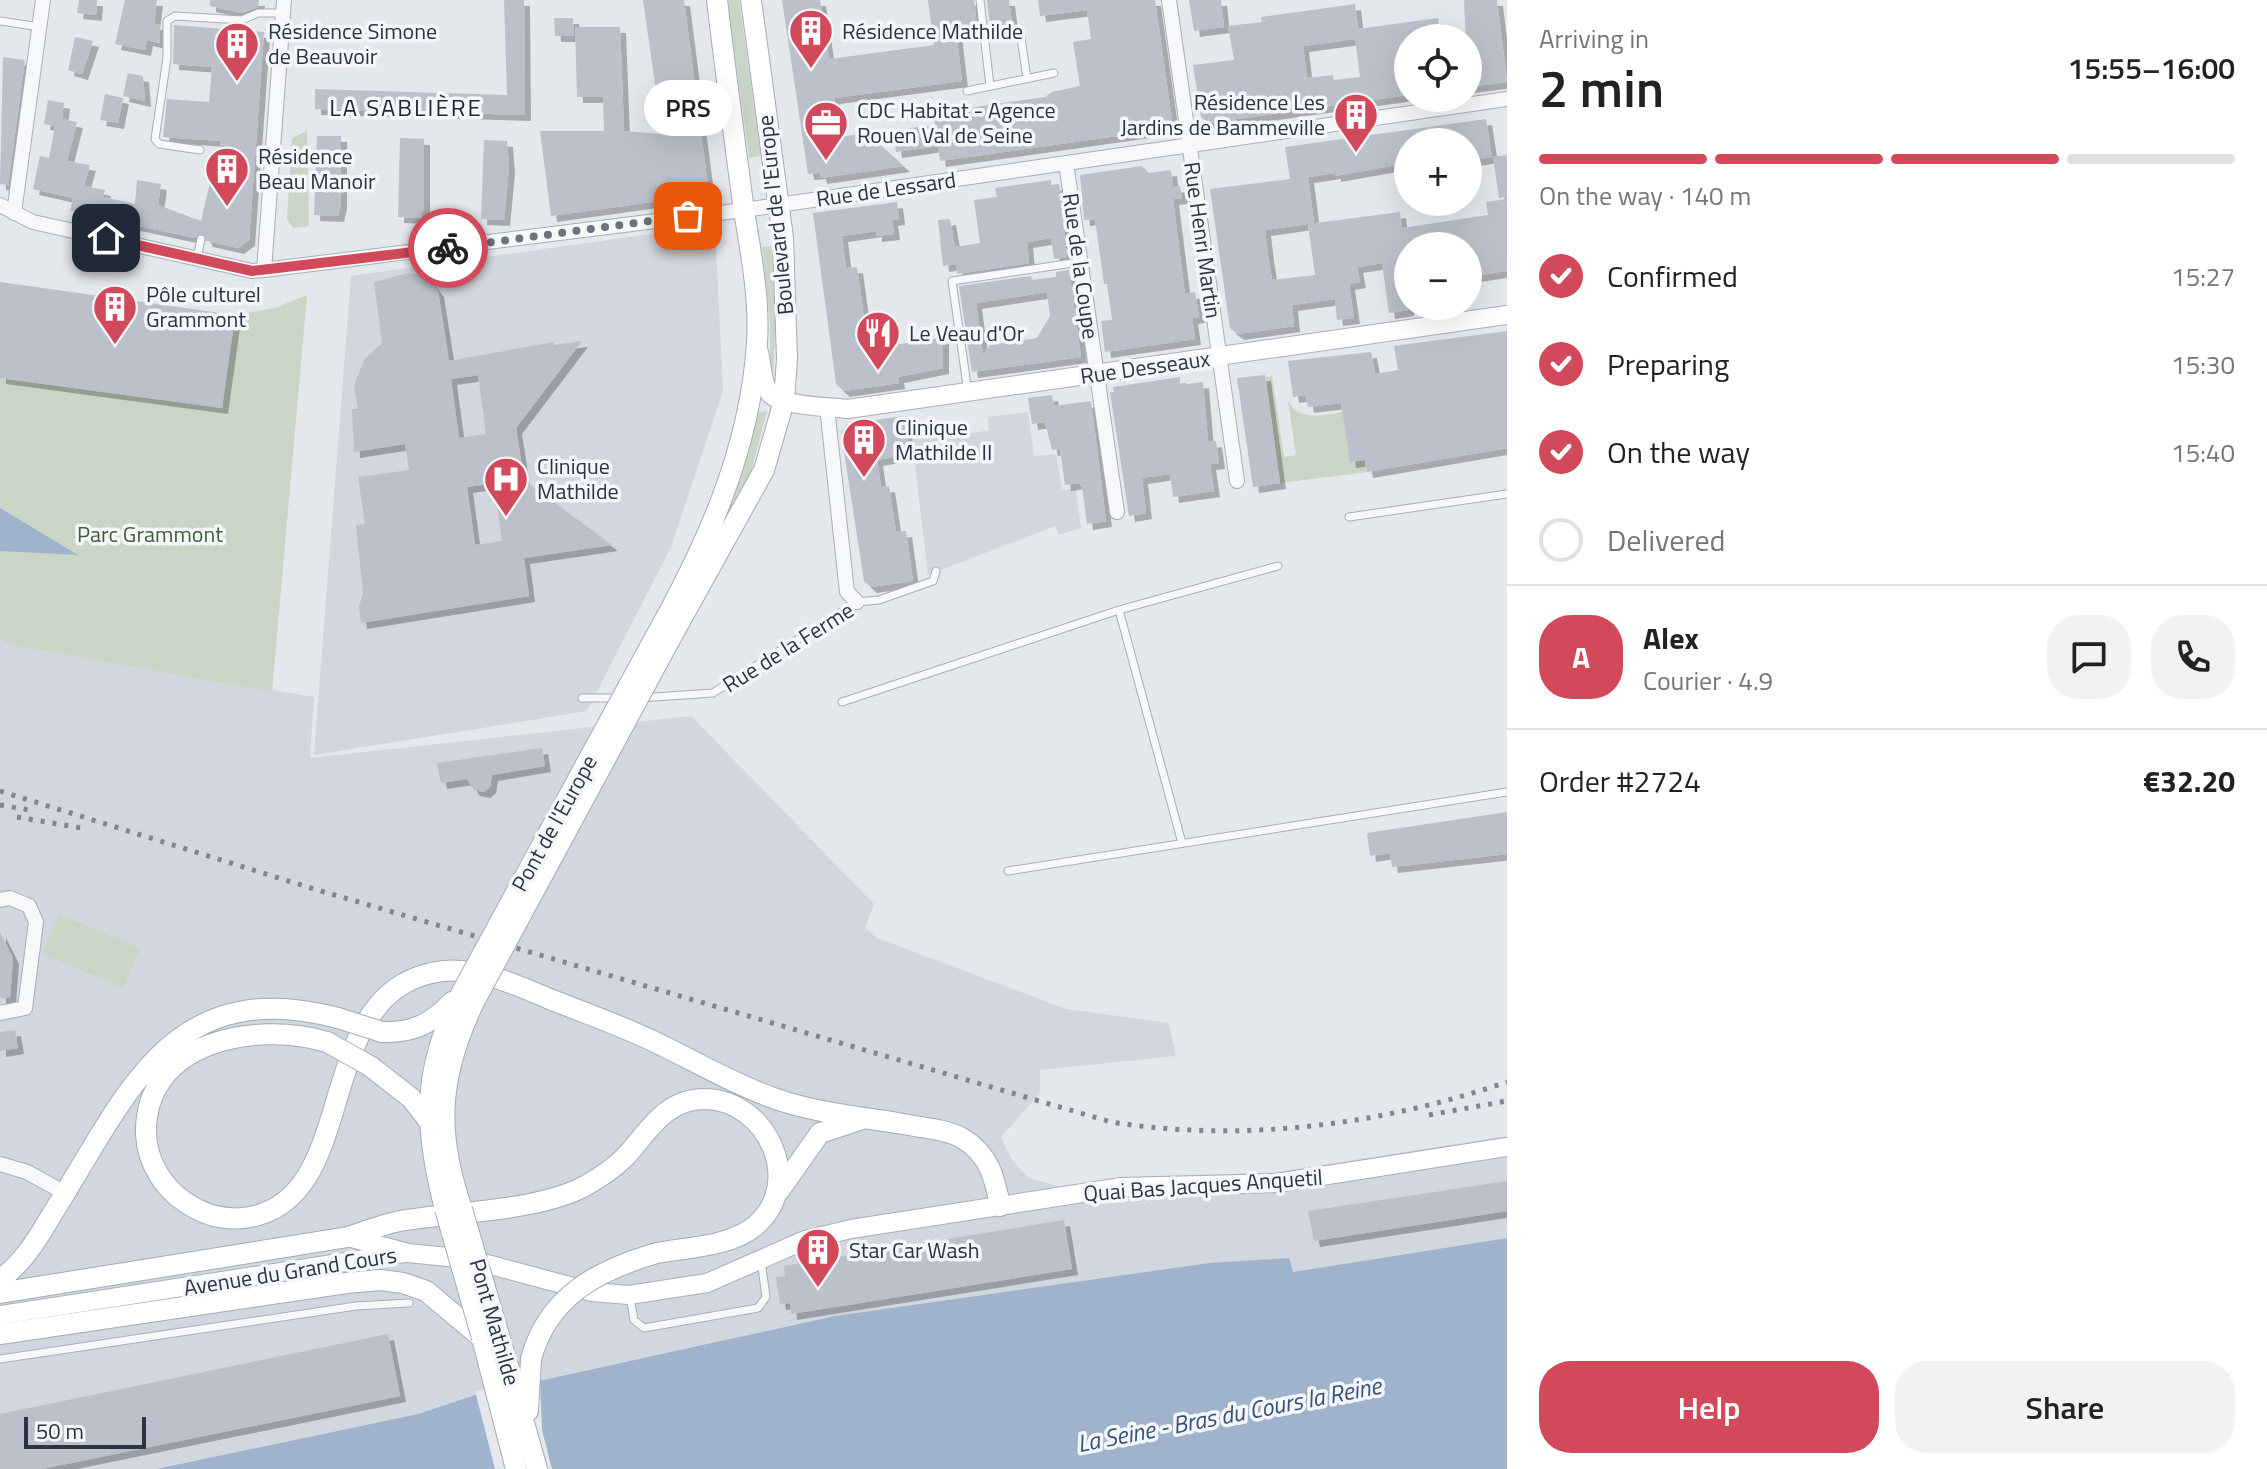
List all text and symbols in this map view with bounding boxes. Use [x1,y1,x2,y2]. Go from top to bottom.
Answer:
building icon: Résidence Mathilde [787,7,835,70]
place label: Résidence Simone de Beauvoir [268,14,437,73]
place label: Résidence Mathilde [842,14,1023,48]
text: Arriving in [1539,19,1649,58]
building icon: Résidence Simone de Beauvoir [213,20,261,83]
map controls [1394,24,1482,320]
button: locate [1394,24,1482,112]
text: 15:55–16:00 [2068,45,2235,91]
text: 2 min [1539,48,1664,127]
callout: PRS [644,80,732,136]
place label: Résidence Les Jardins de Bammeville [1120,85,1325,144]
text: PRS [665,88,711,127]
district label: LA SABLIÈRE [329,89,483,125]
building icon: Résidence Les Jardins de Bammeville [1332,91,1380,154]
place label: CDC Habitat - Agence Rouen Val de Seine [857,93,1056,152]
office icon: CDC Habitat - Agence Rouen Val de Seine [802,99,850,162]
street label: Boulevard de l'Europe [748,113,802,317]
button: + [1394,128,1482,216]
place label: Résidence Beau Manoir [258,139,376,198]
building icon: Résidence Beau Manoir [203,145,251,208]
street label: Rue Henri Martin [1175,160,1231,320]
street label: Rue de Lessard [814,162,958,216]
text: On the way · 140 m [1539,176,1751,215]
pin [654,182,722,250]
street label: Rue de la Coupe [1054,191,1108,341]
icon: bag [666,194,710,238]
pin [72,204,140,272]
courier [408,208,488,288]
icon: home [84,216,128,260]
icon: bike [426,226,470,270]
button: − [1394,232,1482,320]
text: Confirmed [1607,253,1738,299]
icon: check [1539,254,1583,298]
text: 15:27 [2171,257,2235,296]
place label: Pôle culturel Grammont [146,277,261,336]
building icon: Pôle culturel Grammont [91,283,139,346]
restaurant icon: Le Veau d'Or [854,309,902,372]
place label: Le Veau d'Or [909,316,1025,350]
street label: Rue Desseaux [1078,341,1212,393]
text: Preparing [1607,341,1729,387]
icon: check [1539,342,1583,386]
text: 15:30 [2171,345,2235,384]
place label: Clinique Mathilde II [895,410,992,469]
building icon: Clinique Mathilde II [840,416,888,479]
text: On the way [1607,429,1750,475]
icon: check [1539,430,1583,474]
text: 15:40 [2171,433,2235,472]
place label: Clinique Mathilde [537,449,619,508]
hospital icon: Clinique Mathilde [482,455,530,518]
park label: Parc Grammont [77,517,223,551]
text: Delivered [1607,517,1725,563]
street label: Rue de la Ferme [716,593,860,701]
text: Alex [1643,615,1699,661]
button: chat [2047,615,2131,699]
button: phone [2151,615,2235,699]
text: A [1572,634,1590,680]
text: Courier · 4.9 [1643,661,1773,700]
street label: Pont de l'Europe [502,748,606,898]
text: Order #2724 [1539,758,1701,804]
text: €32.20 [2143,758,2235,804]
street label: Quai Bas Jacques Anquetil [1082,1160,1324,1210]
building icon: Star Car Wash [794,1226,842,1289]
place label: Star Car Wash [849,1233,980,1267]
street label: Avenue du Grand Cours [181,1237,399,1305]
street label: Pont Mathilde [461,1255,529,1389]
button: Help [1539,1361,1879,1453]
button: Share [1895,1361,2235,1453]
water label: La Seine - Bras du Cours la Reine [1074,1367,1386,1461]
scale bar [24,1413,146,1449]
text: 50 m [36,1414,84,1448]

